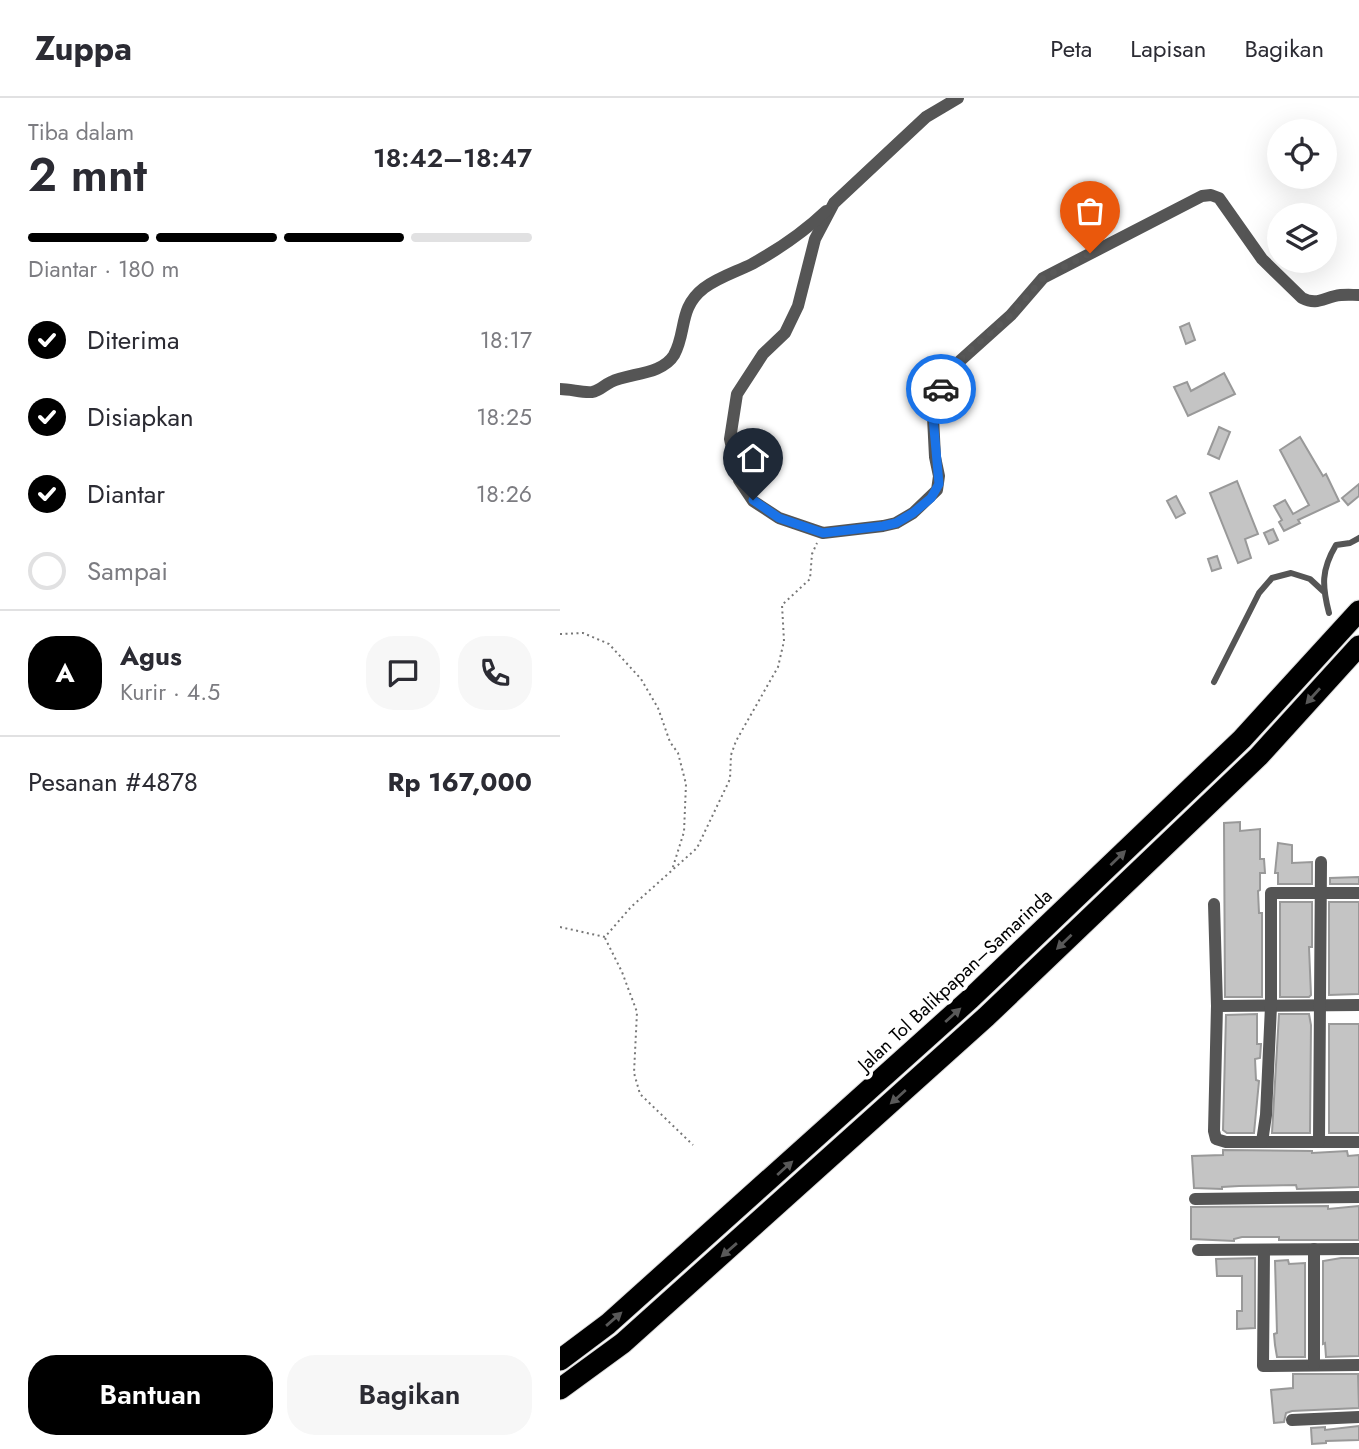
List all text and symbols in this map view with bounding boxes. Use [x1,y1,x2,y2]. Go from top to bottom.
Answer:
text: Zuppa [35,25,132,72]
text: Peta [1050,31,1092,66]
text: Lapisan [1130,31,1206,66]
text: Bagikan [1244,31,1324,66]
text: Tiba dalam [28,115,134,149]
map controls [1267,119,1337,273]
button: locate [1267,119,1337,189]
text: 18:42–18:47 [373,139,532,177]
text: 2 mnt [28,142,147,208]
pin [1060,181,1120,253]
icon: bag [1071,192,1109,230]
button: layers [1267,203,1337,273]
text: Diantar · 180 m [28,252,179,286]
icon: check [28,321,66,359]
text: Diterima [87,321,180,359]
text: 18:17 [480,323,532,357]
courier [906,354,976,424]
icon: car [922,370,960,408]
icon: check [28,398,66,436]
text: Disiapkan [87,398,194,436]
text: 18:25 [476,400,532,434]
pin [723,428,783,500]
icon: home [734,439,772,477]
icon: check [28,475,66,513]
text: Diantar [87,475,165,513]
text: 18:26 [476,477,532,511]
text: Sampai [87,552,168,590]
button: chat [366,636,440,710]
button: phone [458,636,532,710]
text: Agus [120,637,182,675]
text: A [55,654,75,692]
text: Kurir · 4.5 [120,675,220,709]
one-way arrow [1306,688,1321,705]
text: Pesanan #4878 [28,763,198,801]
text: Rp 167,000 [388,763,532,801]
one-way arrow [1109,851,1126,867]
street label: Jalan Tol Balikpapan–Samarinda [850,883,1058,1079]
one-way arrow [1056,934,1073,950]
one-way arrow [944,1007,962,1023]
one-way arrow [890,1089,907,1105]
one-way arrow [776,1160,794,1176]
one-way arrow [720,1242,737,1257]
one-way arrow [606,1312,623,1327]
button: Bantuan [28,1355,273,1435]
button: Bagikan [287,1355,532,1435]

